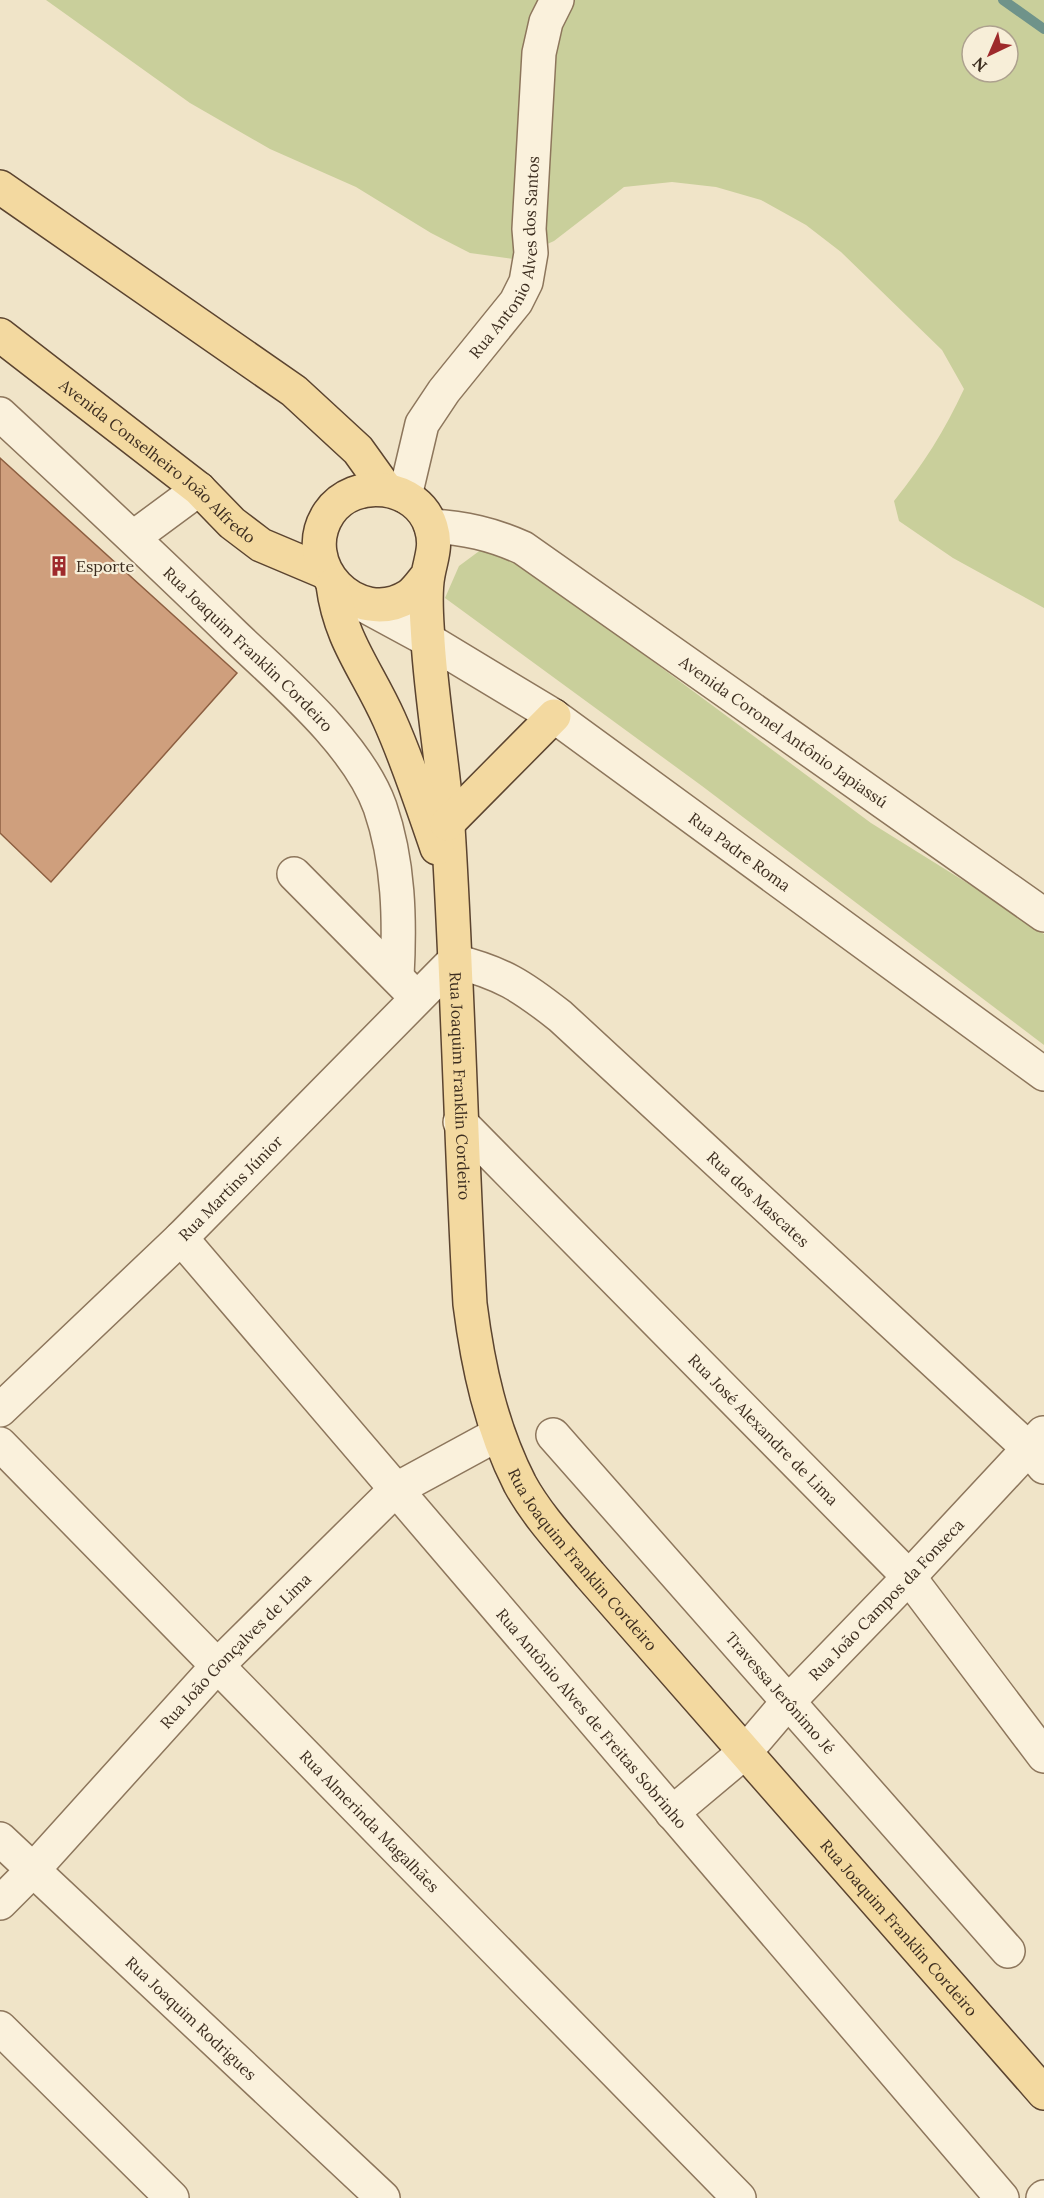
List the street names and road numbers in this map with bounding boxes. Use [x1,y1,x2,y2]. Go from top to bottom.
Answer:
street label: Rua Antonio Alves dos Santos [465,155,543,362]
street label: Avenida Conselheiro João Alfredo [55,374,260,547]
street label: Rua Joaquim Franklin Cordeiro [159,562,337,736]
street label: Avenida Coronel Antônio Japiassú [675,651,892,812]
street label: Rua Padre Roma [685,808,795,895]
street label: Rua Joaquim Franklin Cordeiro [446,971,475,1201]
street label: Rua Martins Júnior [174,1131,287,1245]
street label: Rua dos Mascates [703,1147,813,1251]
street label: Rua José Alexandre de Lima [684,1349,843,1510]
street label: Rua Joaquim Franklin Cordeiro [504,1465,662,1655]
street label: Rua João Campos da Fonseca [804,1515,968,1685]
street label: Rua João Gonçalves de Lima [156,1569,315,1733]
street label: Rua Antônio Alves de Freitas Sobrinho [492,1604,691,1832]
street label: Travessa Jerônimo Jé [721,1628,840,1758]
street label: Rua Almerinda Magalhães [296,1746,444,1896]
street label: Rua Joaquim Franklin Cordeiro [816,1835,982,2020]
street label: Rua Joaquim Rodrigues [121,1952,261,2084]

